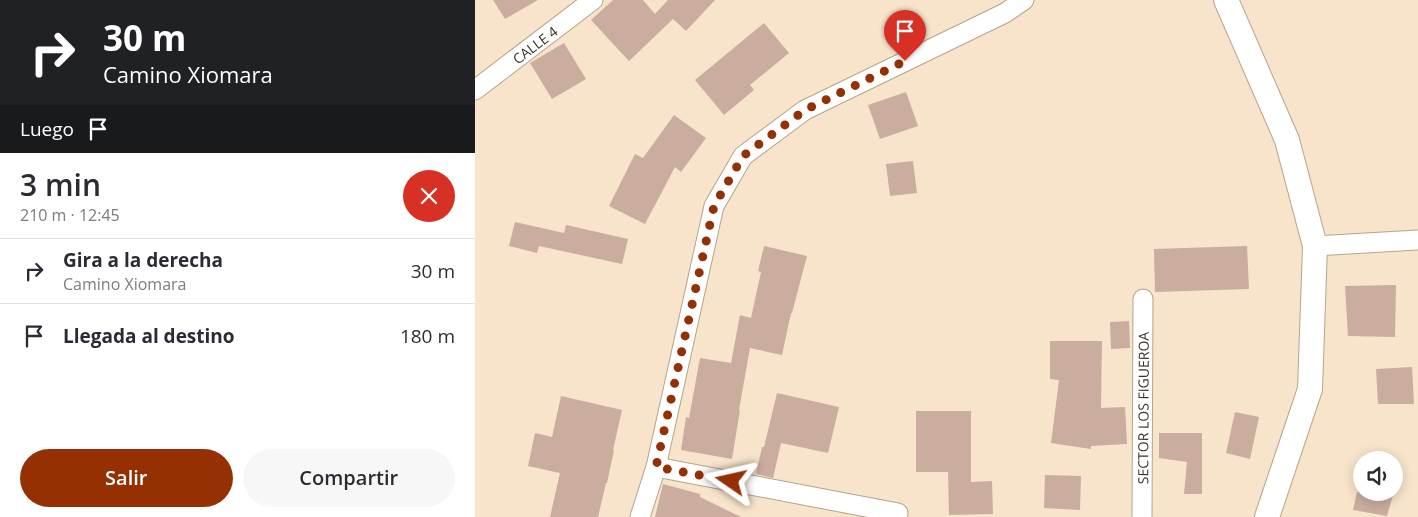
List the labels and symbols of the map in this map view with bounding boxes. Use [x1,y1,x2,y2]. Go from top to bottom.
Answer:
pin [884,10,926,61]
street label: CALLE 4 [508,21,561,68]
street label: SECTOR LOS FIGUEROA [1133,332,1152,484]
position arrow [704,454,756,506]

